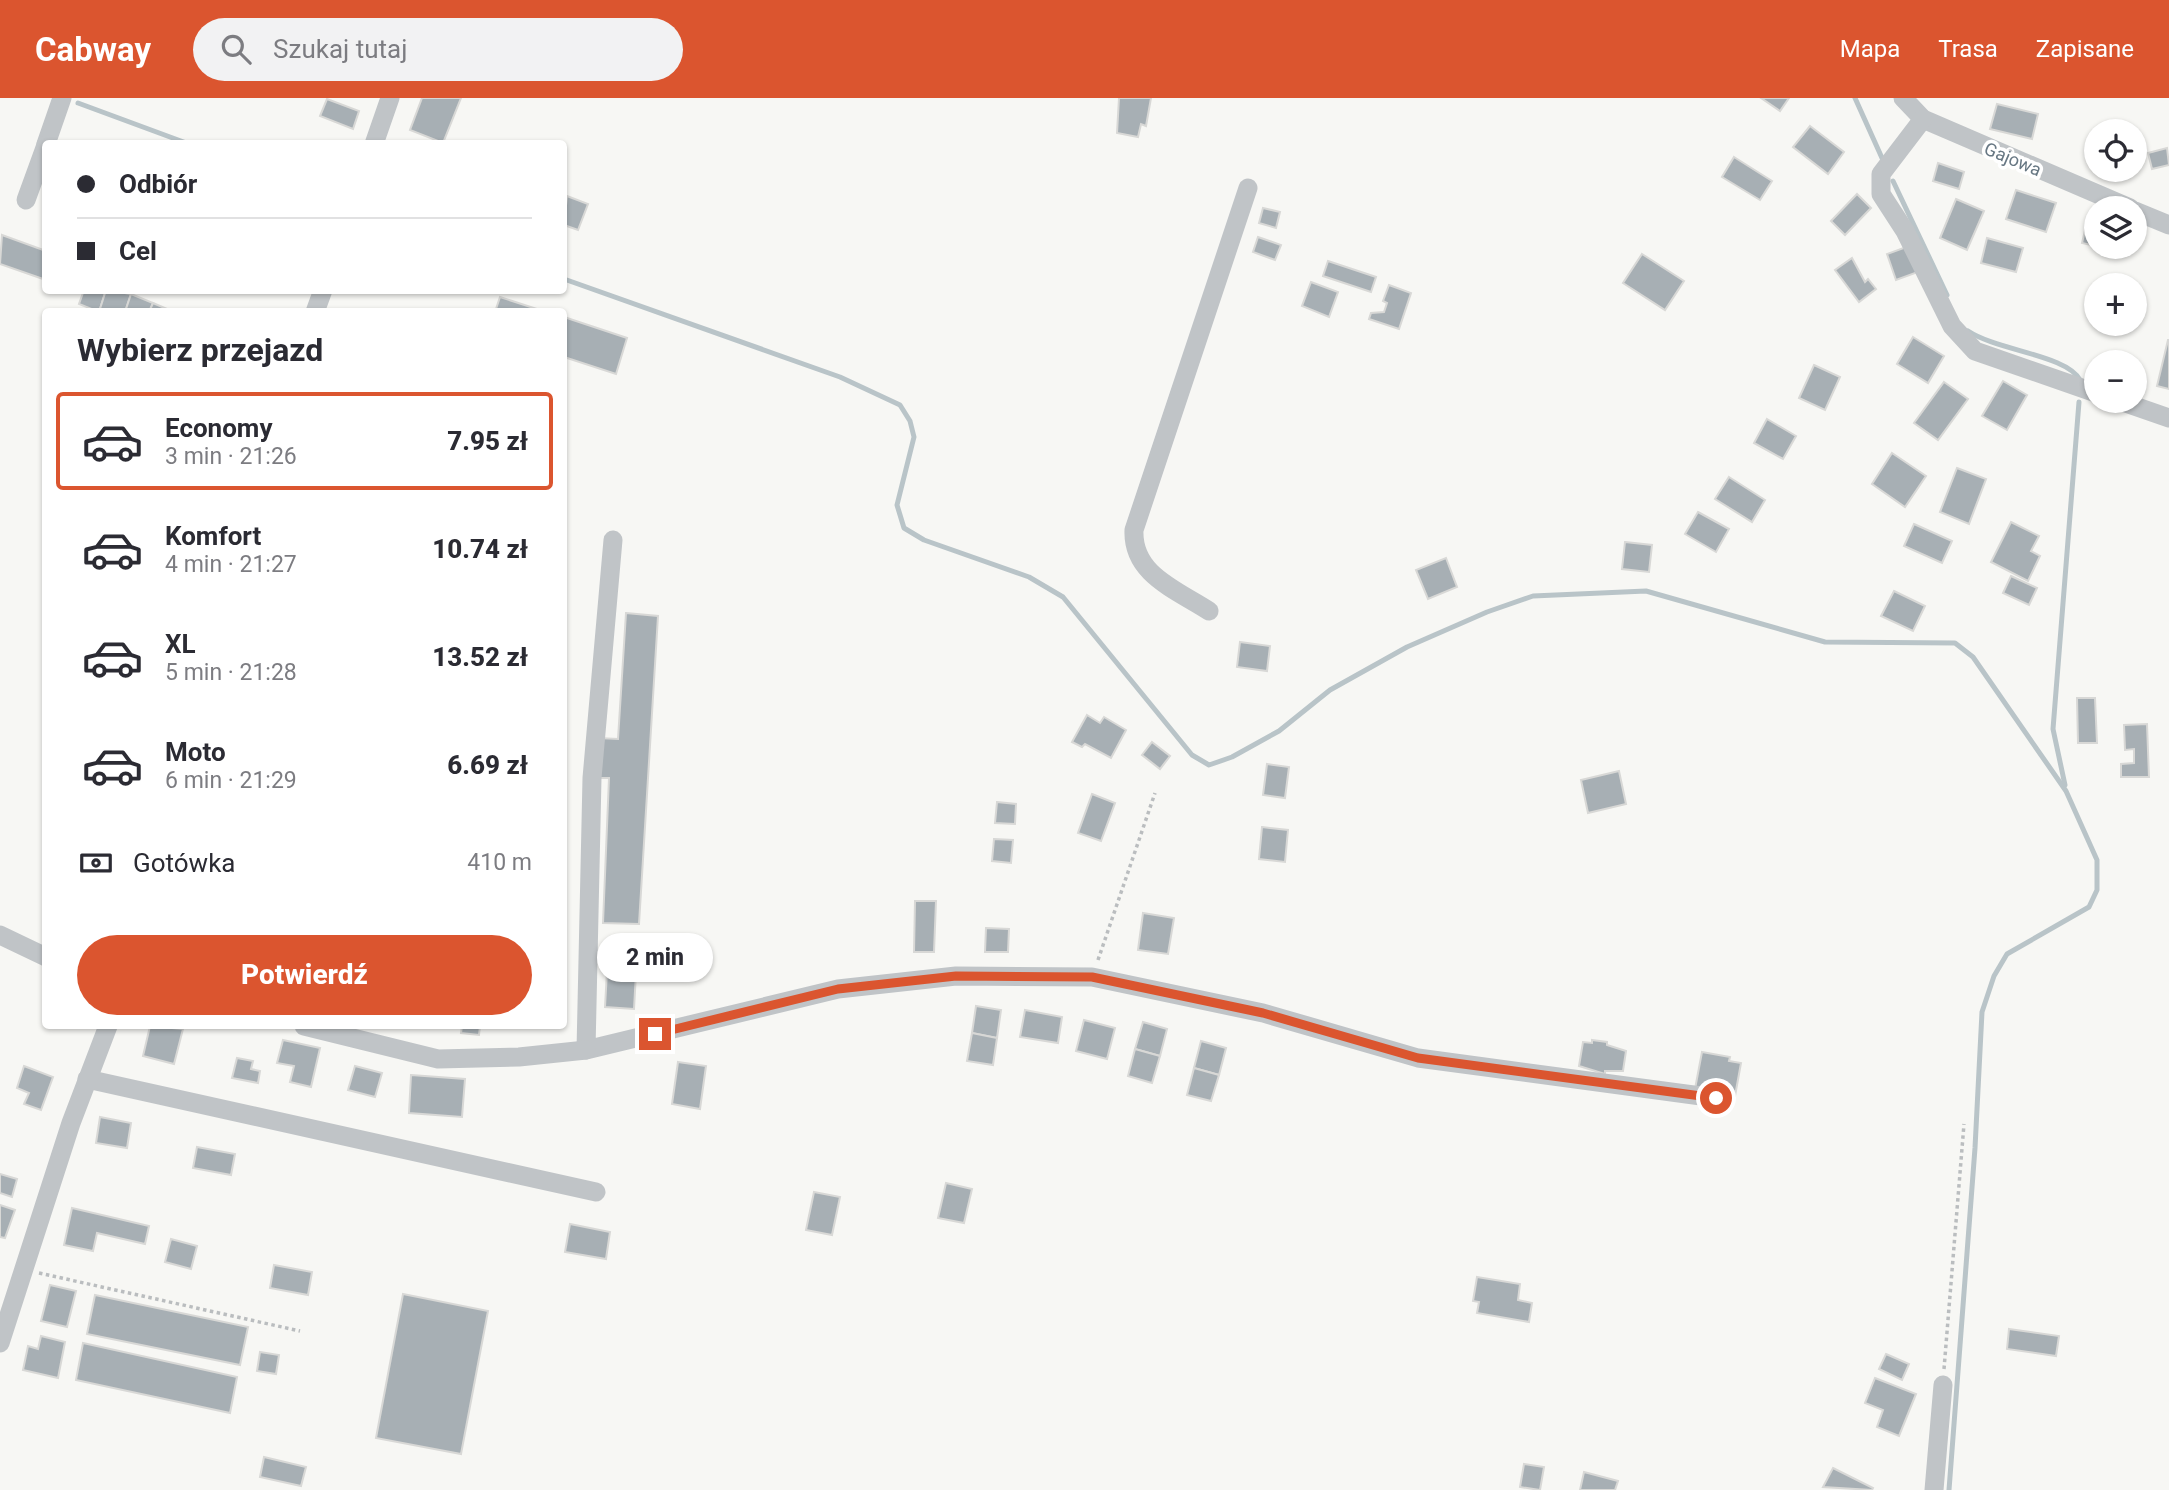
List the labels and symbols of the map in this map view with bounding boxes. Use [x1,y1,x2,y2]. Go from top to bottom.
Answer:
street label: Gajowa [1981,138,2045,180]
callout: 2 min [597,932,713,982]
route end [639,1018,671,1050]
route start [1700,1082,1732,1114]

